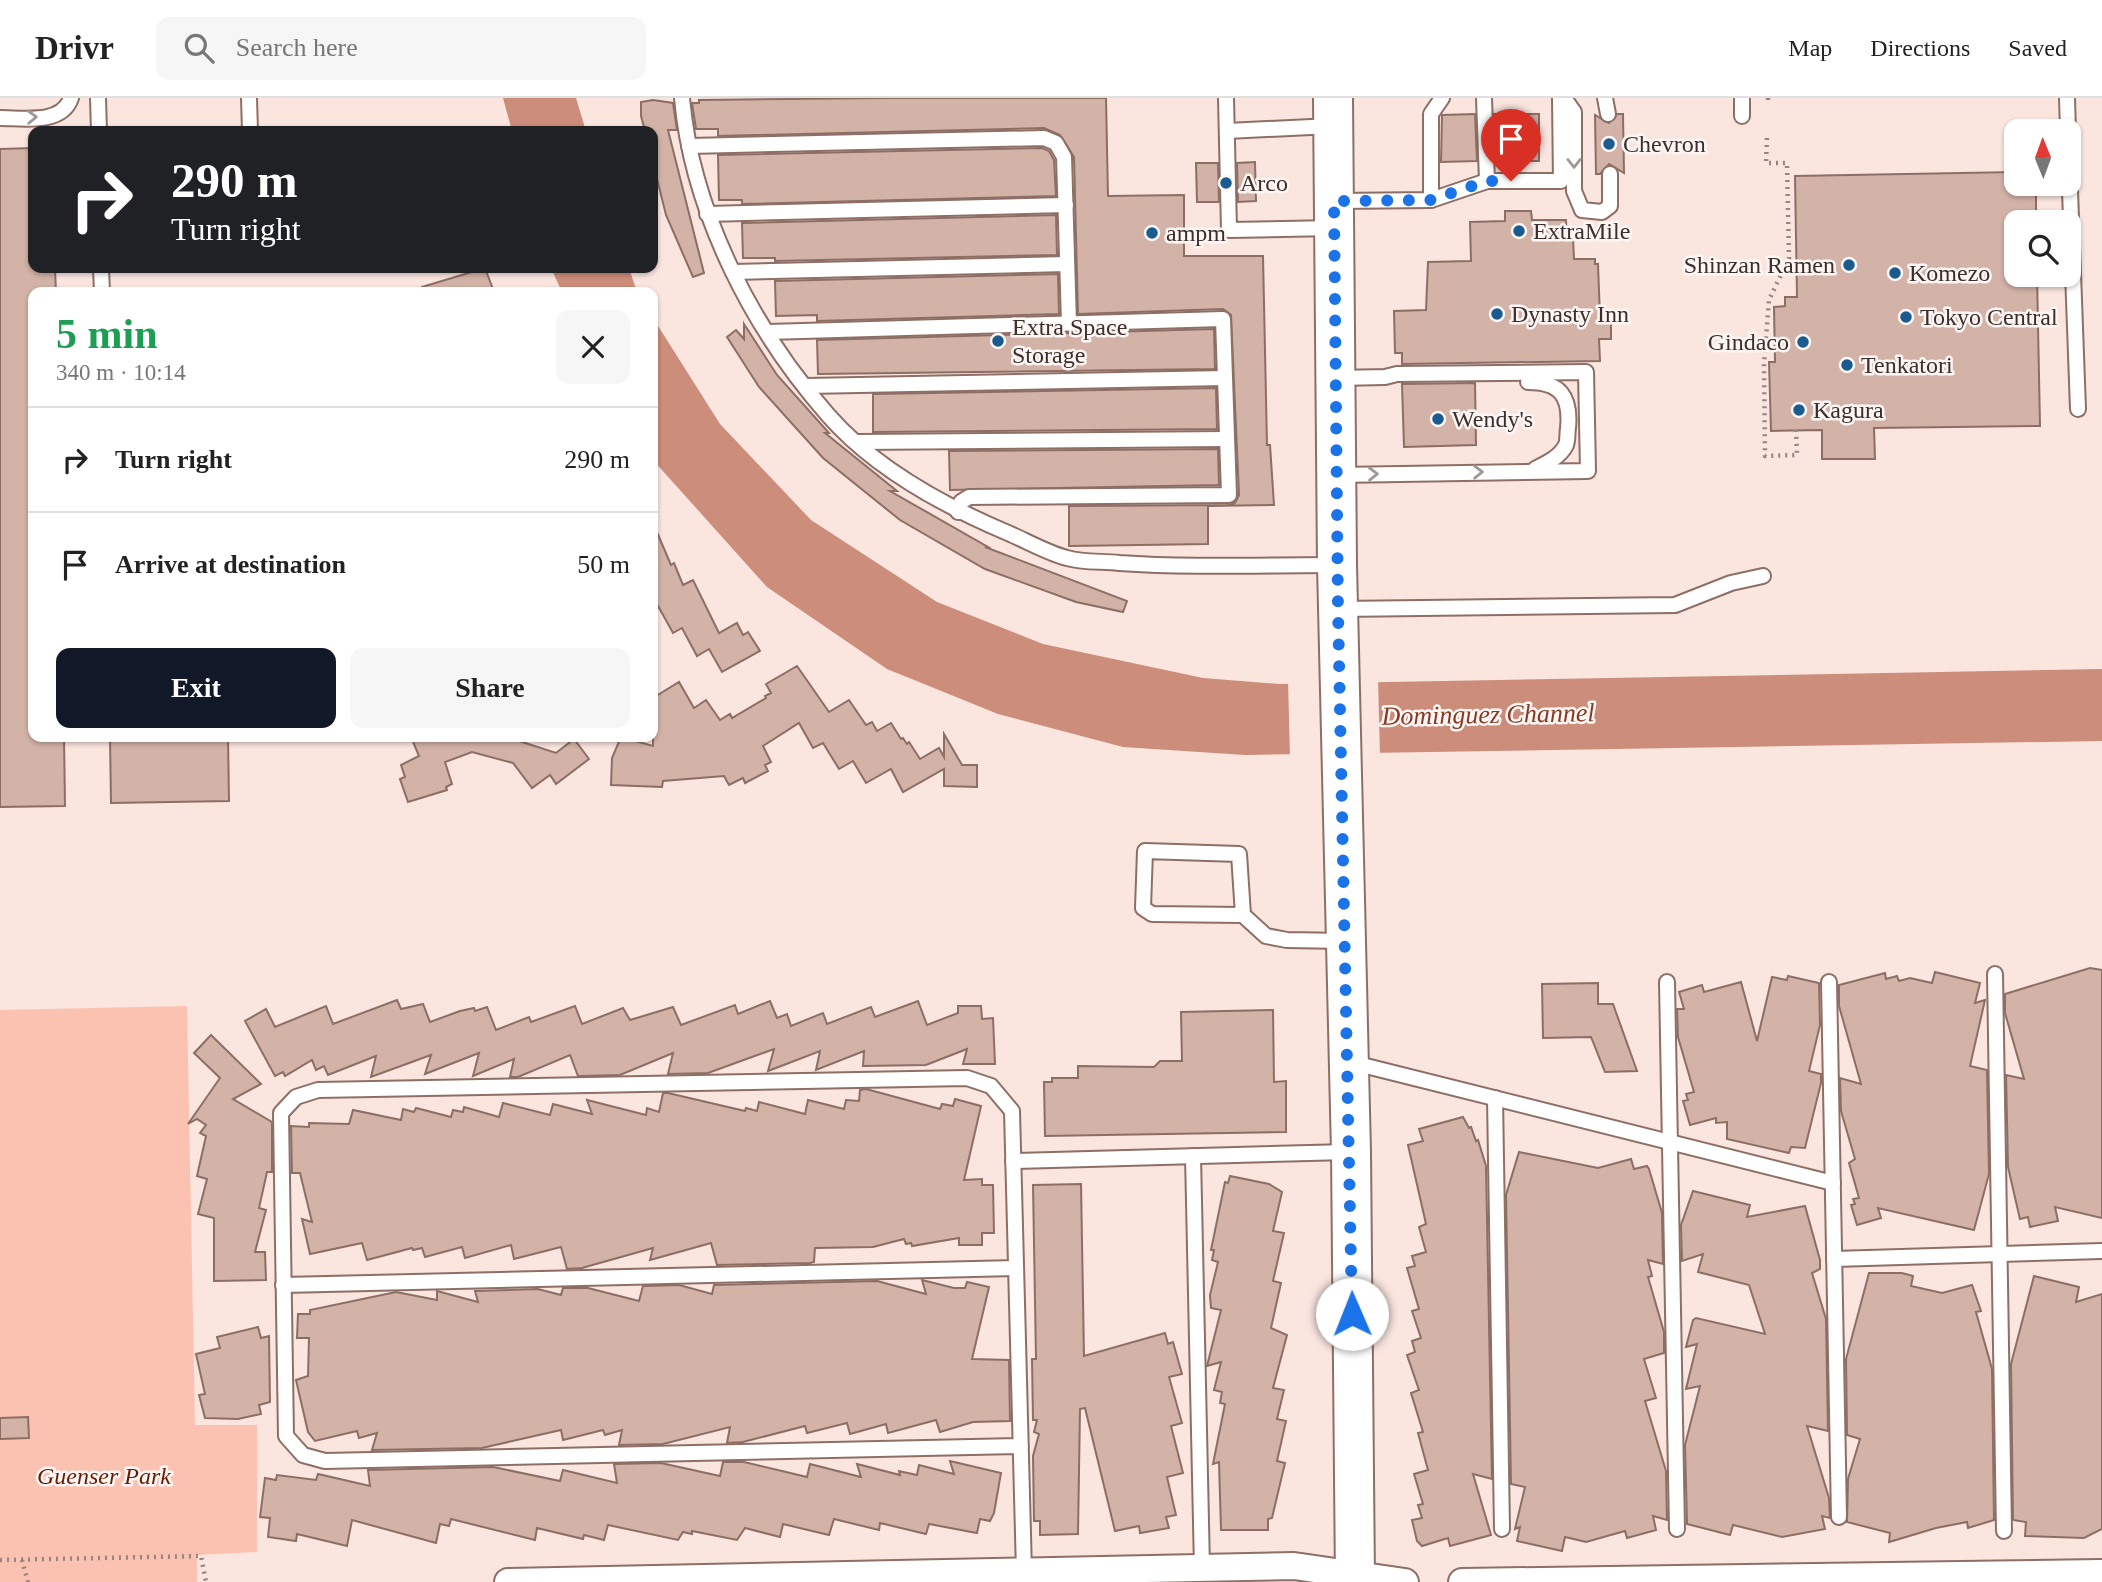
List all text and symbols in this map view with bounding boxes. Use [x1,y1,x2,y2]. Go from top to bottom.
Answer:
search box [156,17,646,80]
icon: search [180,29,218,67]
text: Drivr [35,30,114,66]
text: Search here [236,33,358,62]
text: Map [1788,35,1832,61]
text: Directions [1870,35,1970,61]
text: Saved [2008,35,2067,61]
pin [1481,109,1541,181]
one-way arrow [26,110,37,125]
north arrow [2004,119,2081,196]
map controls [2004,119,2081,287]
icon: arrive [1492,120,1530,158]
place label: Chevron [1623,131,1706,157]
marker: Chevron [1601,136,1617,152]
text: 290 m [171,153,298,208]
icon: right [56,154,147,245]
one-way arrow [1566,158,1582,169]
place label: Arco [1240,170,1288,196]
marker: Arco [1218,175,1234,191]
button: search [2004,210,2081,287]
text: Turn right [171,211,301,247]
place label: ExtraMile [1533,218,1630,244]
place label: ampm [1166,220,1226,246]
marker: ExtraMile [1511,223,1527,239]
marker: ampm [1144,225,1160,241]
place label: Shinzan Ramen [1684,252,1835,278]
marker: Shinzan Ramen [1841,257,1857,273]
place label: Komezo [1909,260,1990,286]
marker: Komezo [1887,265,1903,281]
place label: Dynasty Inn [1511,301,1629,327]
place label: Tokyo Central [1920,304,2058,330]
marker: Dynasty Inn [1489,306,1505,322]
marker: Tokyo Central [1898,309,1914,325]
button: close [556,310,630,384]
text: 5 min [56,311,158,357]
place label: Extra Space Storage [1012,314,1127,368]
place label: Gindaco [1708,329,1789,355]
marker: Extra Space Storage [990,333,1006,349]
marker: Gindaco [1795,334,1811,350]
place label: Tenkatori [1861,352,1953,378]
marker: Tenkatori [1839,357,1855,373]
text: 340 m · 10:14 [56,360,186,385]
place label: Kagura [1813,397,1884,423]
marker: Kagura [1791,402,1807,418]
place label: Wendy's [1452,406,1533,432]
marker: Wendy's [1430,411,1446,427]
icon: right [56,441,94,479]
text: Turn right [115,445,232,474]
text: 290 m [564,445,630,474]
one-way arrow [1473,464,1483,480]
one-way arrow [1368,466,1379,481]
icon: arrive [56,546,94,584]
text: Arrive at destination [115,550,346,579]
text: 50 m [577,550,630,579]
button: Exit [56,648,336,728]
button: Share [350,648,630,728]
water label: Dominguez Channel [1380,698,1595,731]
position arrow [1315,1277,1389,1351]
park label: Guenser Park [37,1463,171,1489]

